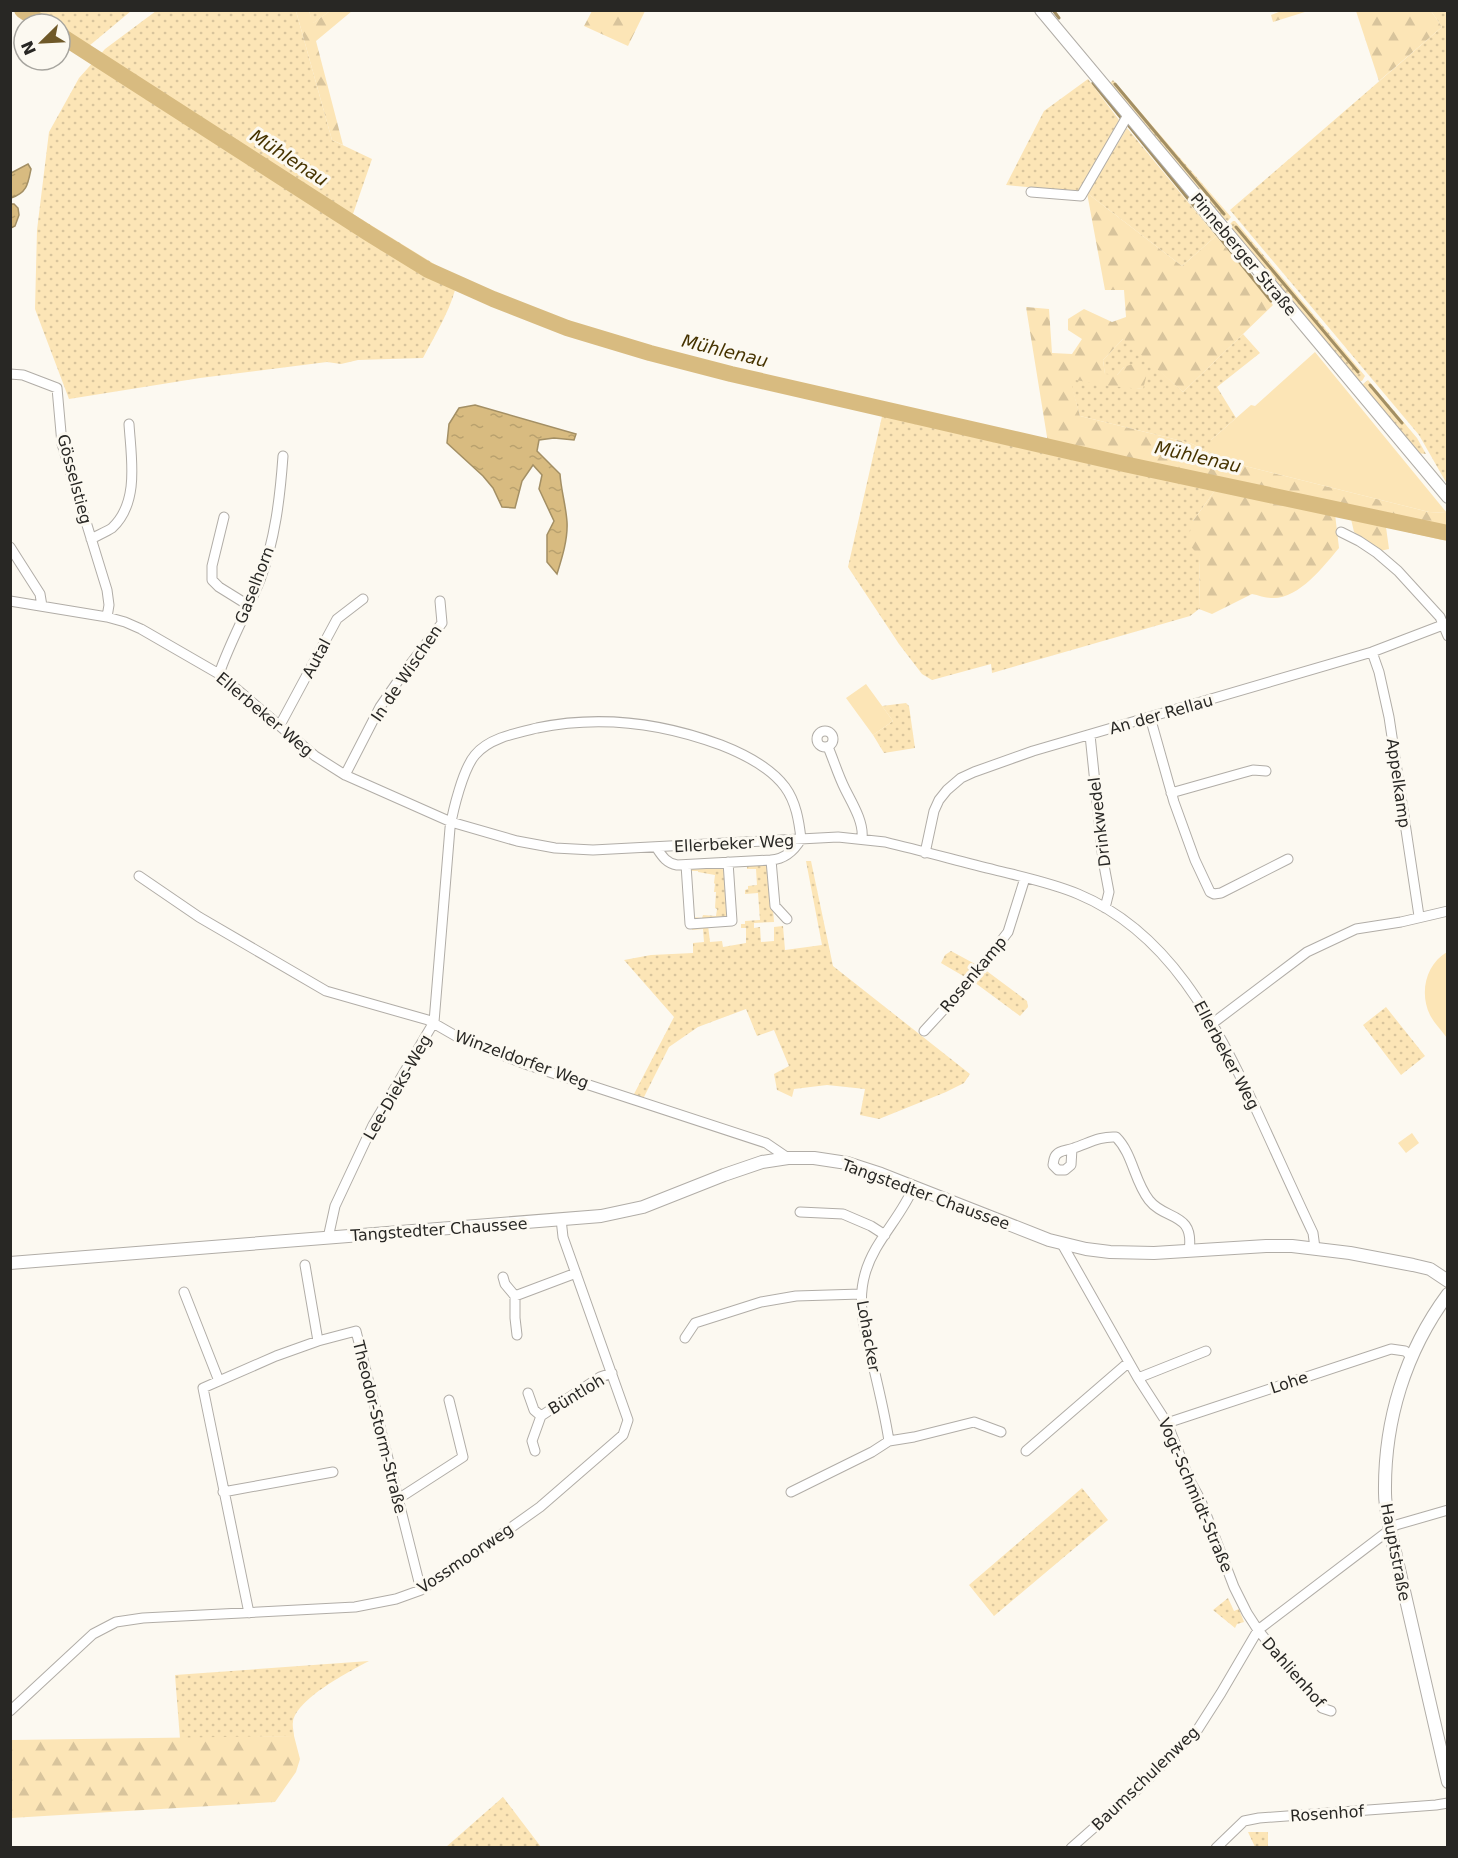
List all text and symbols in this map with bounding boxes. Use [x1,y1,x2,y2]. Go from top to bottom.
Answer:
north arrow [12,12,72,72]
text: N [17,38,40,58]
water label: Mühlenau [247,125,332,190]
street label: Pinneberger Straße [1187,189,1301,320]
water label: Mühlenau [680,330,770,371]
street label: Gösselstieg [53,432,96,526]
water label: Mühlenau [1153,436,1243,477]
street label: Gaselhorn [231,544,278,626]
street label: In de Wischen [367,621,446,725]
street label: Autal [298,635,335,681]
street label: Ellerbeker Weg [212,668,317,760]
street label: An der Rellau [1107,691,1215,738]
street label: Appelkamp [1383,737,1414,829]
street label: Drinkwedel [1085,776,1114,868]
street label: Ellerbeker Weg [673,831,795,856]
street label: Rosenkamp [936,933,1011,1016]
street label: Ellerbeker Weg [1190,998,1263,1113]
street label: Winzeldorfer Weg [452,1026,591,1093]
street label: Lee-Dieks-Weg [360,1031,435,1143]
street label: Tangstedter Chaussee [838,1155,1012,1234]
street label: Tangstedter Chaussee [349,1214,528,1245]
street label: Lohacker [853,1299,884,1374]
street label: Theodor-Storm-Straße [349,1338,410,1516]
street label: Lohe [1268,1368,1310,1397]
street label: Büntloh [545,1370,608,1419]
street label: Vogt-Schmidt-Straße [1154,1415,1237,1575]
street label: Hauptstraße [1377,1502,1414,1603]
street label: Vossmoorweg [414,1520,517,1597]
street label: Dahlienhof [1258,1633,1329,1712]
street label: Baumschulenweg [1088,1722,1203,1834]
street label: Rosenhof [1289,1801,1365,1826]

